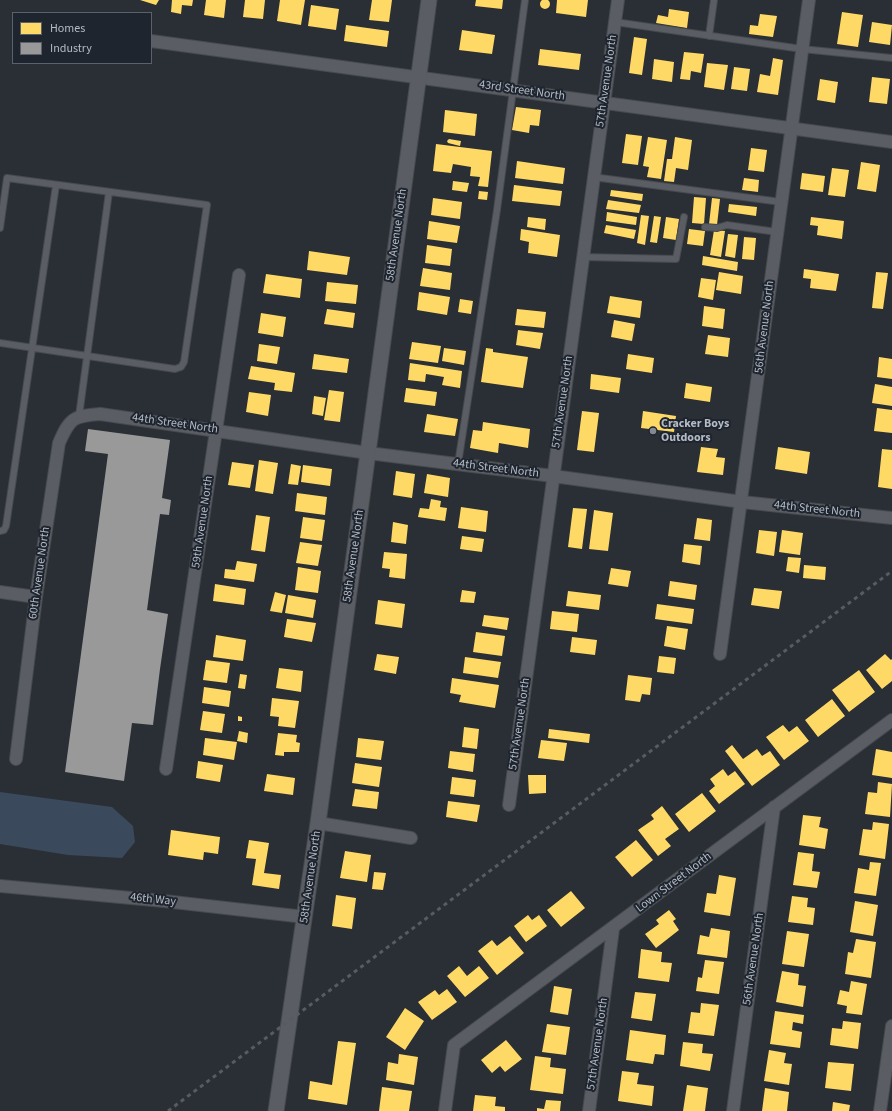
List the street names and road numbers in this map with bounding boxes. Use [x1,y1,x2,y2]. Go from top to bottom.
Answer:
street label: 57th Avenue North [593,34,621,128]
street label: 43rd Street North [478,78,566,104]
street label: 58th Avenue North [383,188,411,282]
street label: 56th Avenue North [752,280,778,374]
street label: 57th Avenue North [549,355,577,449]
street label: 44th Street North [131,411,219,437]
street label: 44th Street North [452,457,540,481]
street label: 59th Avenue North [189,475,217,569]
street label: 44th Street North [773,498,861,522]
street label: 58th Avenue North [340,509,368,603]
street label: 60th Avenue North [26,526,54,620]
street label: 57th Avenue North [506,677,534,771]
street label: 58th Avenue North [297,830,325,924]
street label: Lown Street North [633,850,715,916]
street label: 46th Way [129,890,177,910]
street label: 56th Avenue North [740,912,768,1006]
street label: 57th Avenue North [584,997,612,1091]

